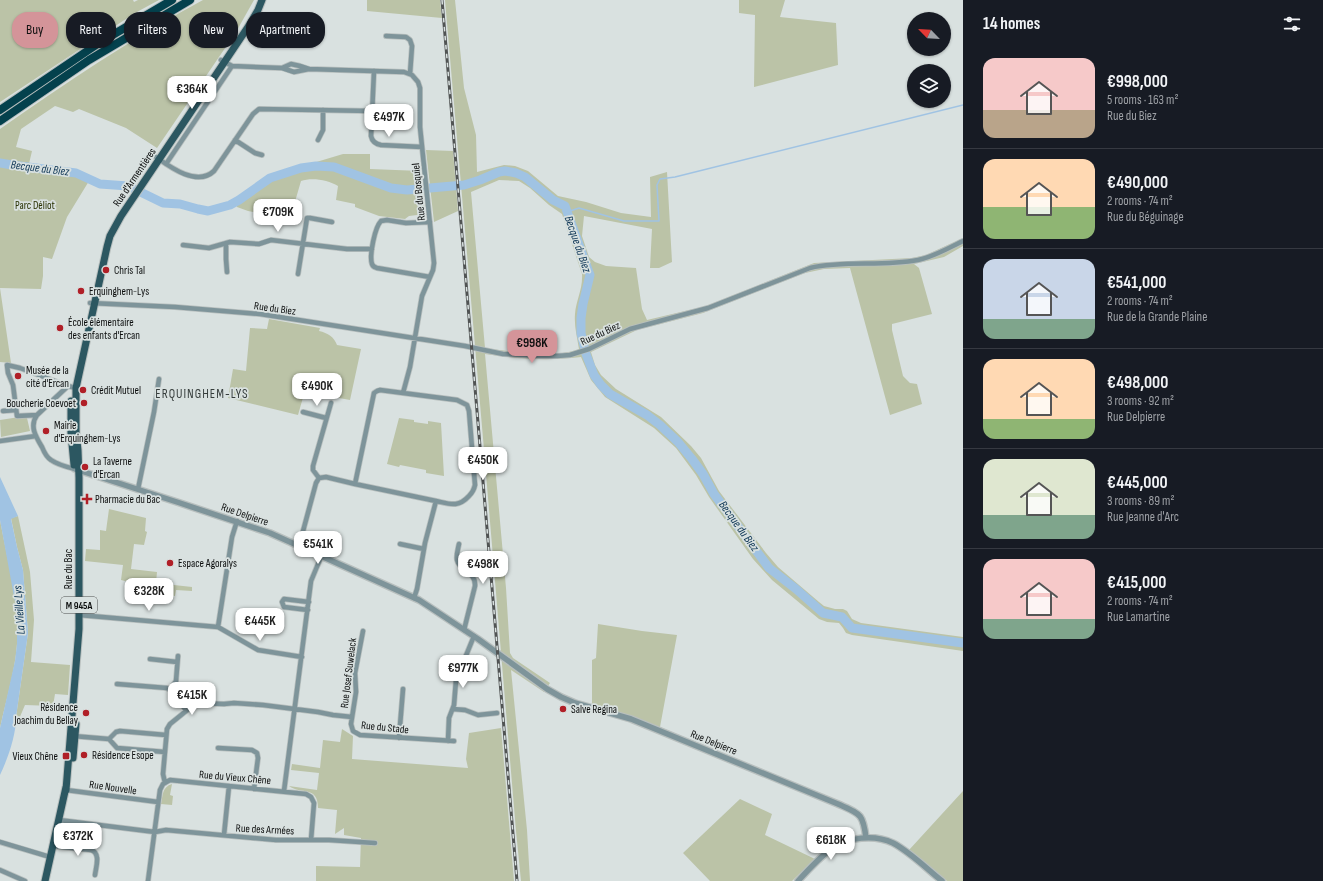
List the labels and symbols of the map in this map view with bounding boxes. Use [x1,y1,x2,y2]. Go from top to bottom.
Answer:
north arrow [907,12,951,56]
pin: €364K [164,76,220,110]
pin: €497K [361,104,417,138]
street label: Rue d'Armentières [110,146,159,209]
water label: Becque du Biez [10,157,71,180]
street label: Rue du Bosquiel [409,162,428,221]
park label: Parc Déliot [15,199,56,212]
pin: €709K [250,199,306,233]
water label: Becque du Biez [561,214,594,275]
place label: Chris Tal [114,264,145,277]
marker: Chris Tal [101,265,111,275]
place label: Erquinghem-Lys [89,285,149,298]
marker: Erquinghem-Lys [76,286,86,296]
street label: Rue du Biez [253,299,297,318]
place label: École élémentaire des enfants d'Ercan [68,316,140,342]
street label: Rue du Biez [578,319,622,348]
marker: École élémentaire des enfants d'Ercan [55,323,65,333]
pin: €998K [504,330,560,364]
place label: Musée de la cité d'Ercan [26,364,69,390]
marker: Musée de la cité d'Ercan [13,371,23,381]
pin: €490K [289,373,345,407]
place label: Crédit Mutuel [91,384,141,397]
marker: Crédit Mutuel [78,385,88,395]
district label: ERQUINGHEM-LYS [155,386,249,402]
place label: Boucherie Coevoet [6,397,77,410]
marker: Boucherie Coevoet [79,398,89,408]
place label: Mairie d'Erquinghem-Lys [54,419,120,445]
marker: Mairie d'Erquinghem-Lys [41,426,51,436]
pin: €450K [455,447,511,481]
place label: La Taverne d'Ercan [93,455,132,481]
marker: La Taverne d'Ercan [80,462,90,472]
place label: Pharmacie du Bac [95,493,160,506]
marker: Pharmacie du Bac [82,494,92,504]
water label: Becque du Biez [715,498,762,555]
street label: Rue Delpierre [219,500,270,529]
pin: €541K [290,531,346,565]
street label: Rue du Bac [62,549,75,589]
pin: €498K [455,551,511,585]
place label: Espace Agoralys [178,557,237,570]
marker: Espace Agoralys [165,558,175,568]
pin: €328K [121,578,177,612]
water label: La Vieille Lys [10,584,29,635]
road number: M 945A [61,597,97,613]
pin: €445K [232,608,288,642]
street label: Rue Josef Suwelack [338,636,359,709]
pin: €977K [435,655,491,689]
pin: €415K [164,682,220,716]
place label: Résidence Joachim du Bellay [13,701,79,727]
place label: Salve Regina [571,703,617,716]
marker: Salve Regina [558,704,568,714]
marker: Résidence Joachim du Bellay [81,708,91,718]
street label: Rue du Stade [360,719,410,736]
street label: Rue Delpierre [689,727,739,758]
place label: Résidence Esope [92,749,154,762]
place label: Vieux Chêne [13,750,58,763]
marker: Résidence Esope [79,750,89,760]
marker: Vieux Chêne [61,751,71,761]
street label: Rue du Vieux Chêne [198,768,272,787]
street label: Rue Nouvelle [88,778,137,797]
street label: Rue des Armées [235,821,295,838]
pin: €372K [50,823,106,857]
pin: €618K [803,827,859,861]

